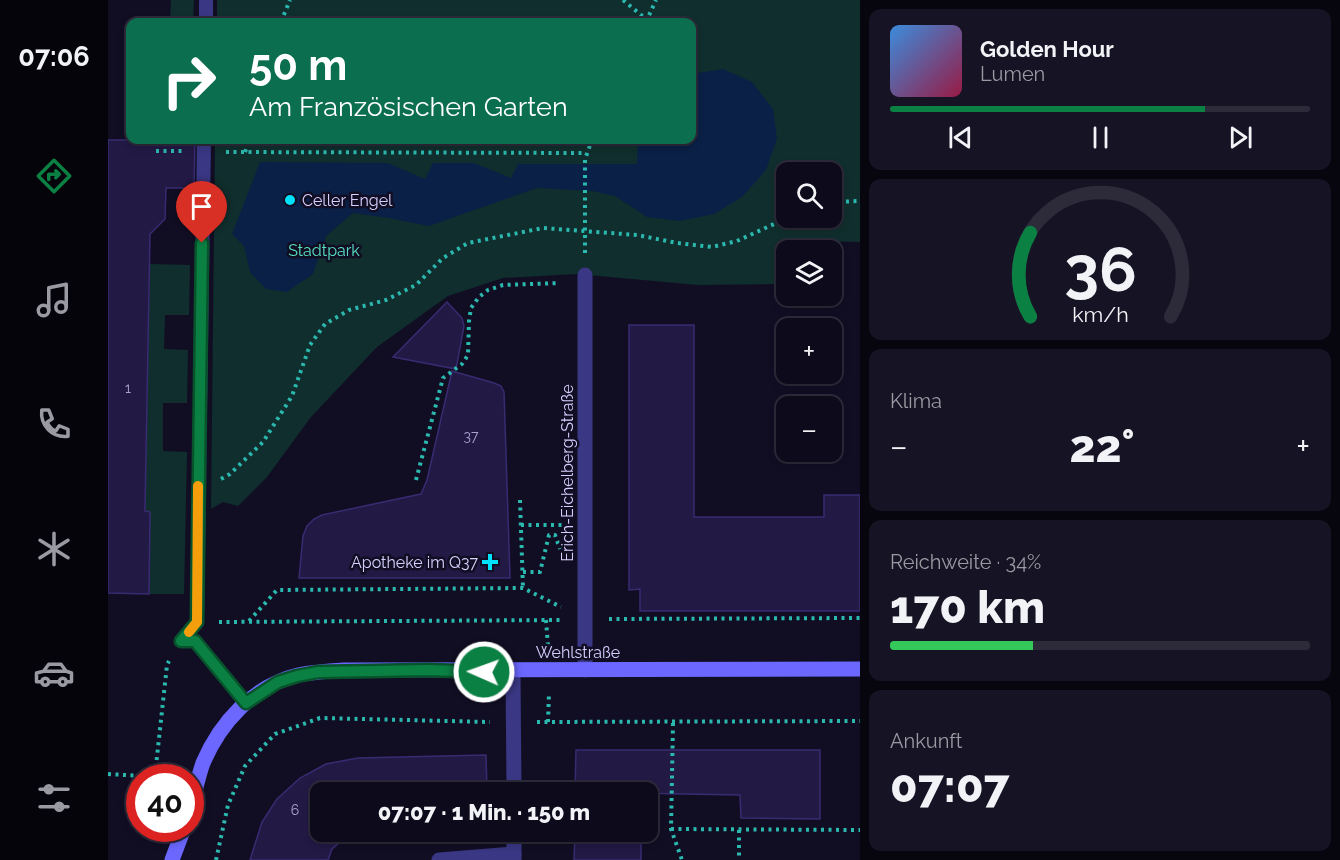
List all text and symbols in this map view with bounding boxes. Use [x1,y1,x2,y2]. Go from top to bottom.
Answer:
text: Golden Hour [980,36,1114,62]
text: 07:06 [18,41,90,72]
text: 50 m [249,41,347,90]
icon: right [150,42,228,120]
text: Lumen [980,62,1045,86]
text: Am Französischen Garten [249,91,568,122]
icon: previous [944,121,977,154]
icon: pause [1084,121,1117,154]
icon: next [1224,121,1257,154]
icon: directions [33,155,75,197]
map controls [776,162,842,462]
button: search [776,162,842,228]
pin [176,181,227,243]
icon: arrive [185,190,218,223]
place label: Celler Engel [302,191,393,210]
marker: Celler Engel [283,193,297,207]
text: 36 [1064,232,1136,306]
button: layers [776,240,842,306]
park label: Stadtpark [288,241,360,260]
icon: music [33,279,75,321]
text: km/h [1072,302,1128,327]
button: + [776,318,842,384]
house number: 1 [125,380,131,396]
street label: Erich-Eichelberg-Straße [558,384,577,562]
text: Klima [890,389,942,413]
button: − [776,396,842,462]
icon: phone [33,403,75,445]
text: 22° [1069,420,1135,473]
text: − [890,427,908,466]
text: + [1296,427,1310,466]
house number: 37 [464,428,479,444]
icon: climate [33,528,75,570]
text: Reichweite · 34% [890,550,1041,574]
place label: Apotheke im Q37 [351,553,478,572]
marker: Apotheke im Q37 [483,555,497,569]
text: 170 km [890,581,1045,634]
position arrow [452,640,516,704]
street label: Wehlstraße [536,643,620,662]
icon: car [33,652,75,694]
text: Ankunft [890,729,963,753]
text: 07:07 [890,760,1009,813]
speed limit sign: 40 [126,764,204,842]
icon: filters [33,777,75,819]
text: 07:07 · 1 Min. · 150 m [378,799,590,825]
house number: 6 [291,802,299,818]

